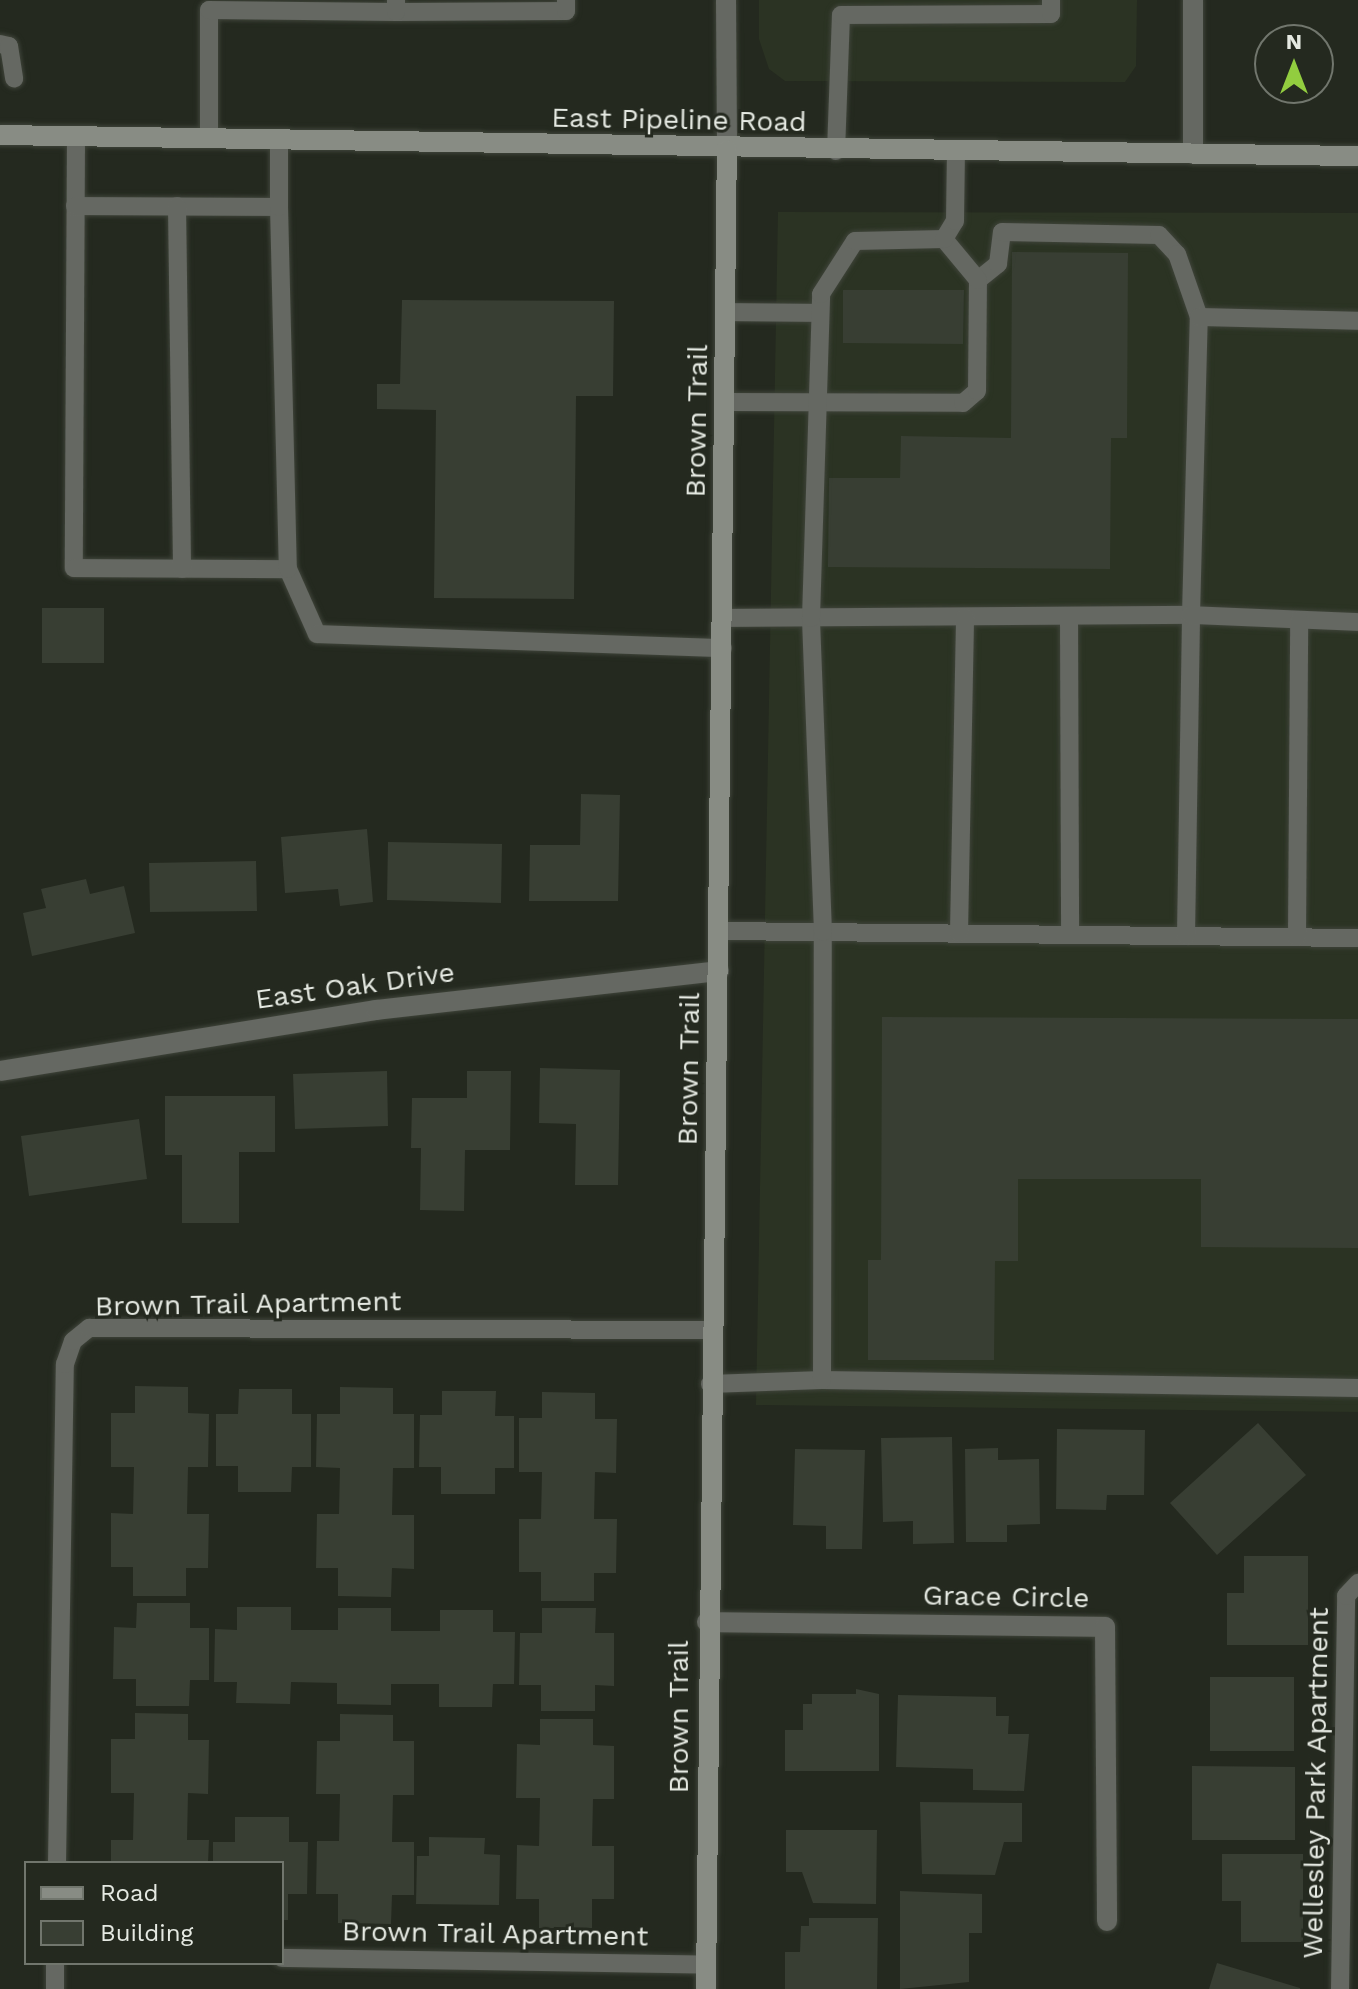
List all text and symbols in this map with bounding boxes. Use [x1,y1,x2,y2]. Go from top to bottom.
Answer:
north arrow [1254,24,1334,104]
text: N [1286,29,1302,54]
street label: East Pipeline Road [551,101,807,139]
street label: Brown Trail [679,344,715,498]
street label: East Oak Drive [253,955,457,1017]
street label: Brown Trail [671,992,707,1146]
street label: Brown Trail Apartment [93,1285,403,1323]
street label: Grace Circle [922,1579,1090,1615]
street label: Wellesley Park Apartment [1296,1606,1336,1960]
street label: Brown Trail [662,1640,696,1794]
legend [24,1861,284,1965]
text: Road [100,1879,159,1907]
street label: Brown Trail Apartment [340,1915,650,1953]
text: Building [100,1919,193,1947]

